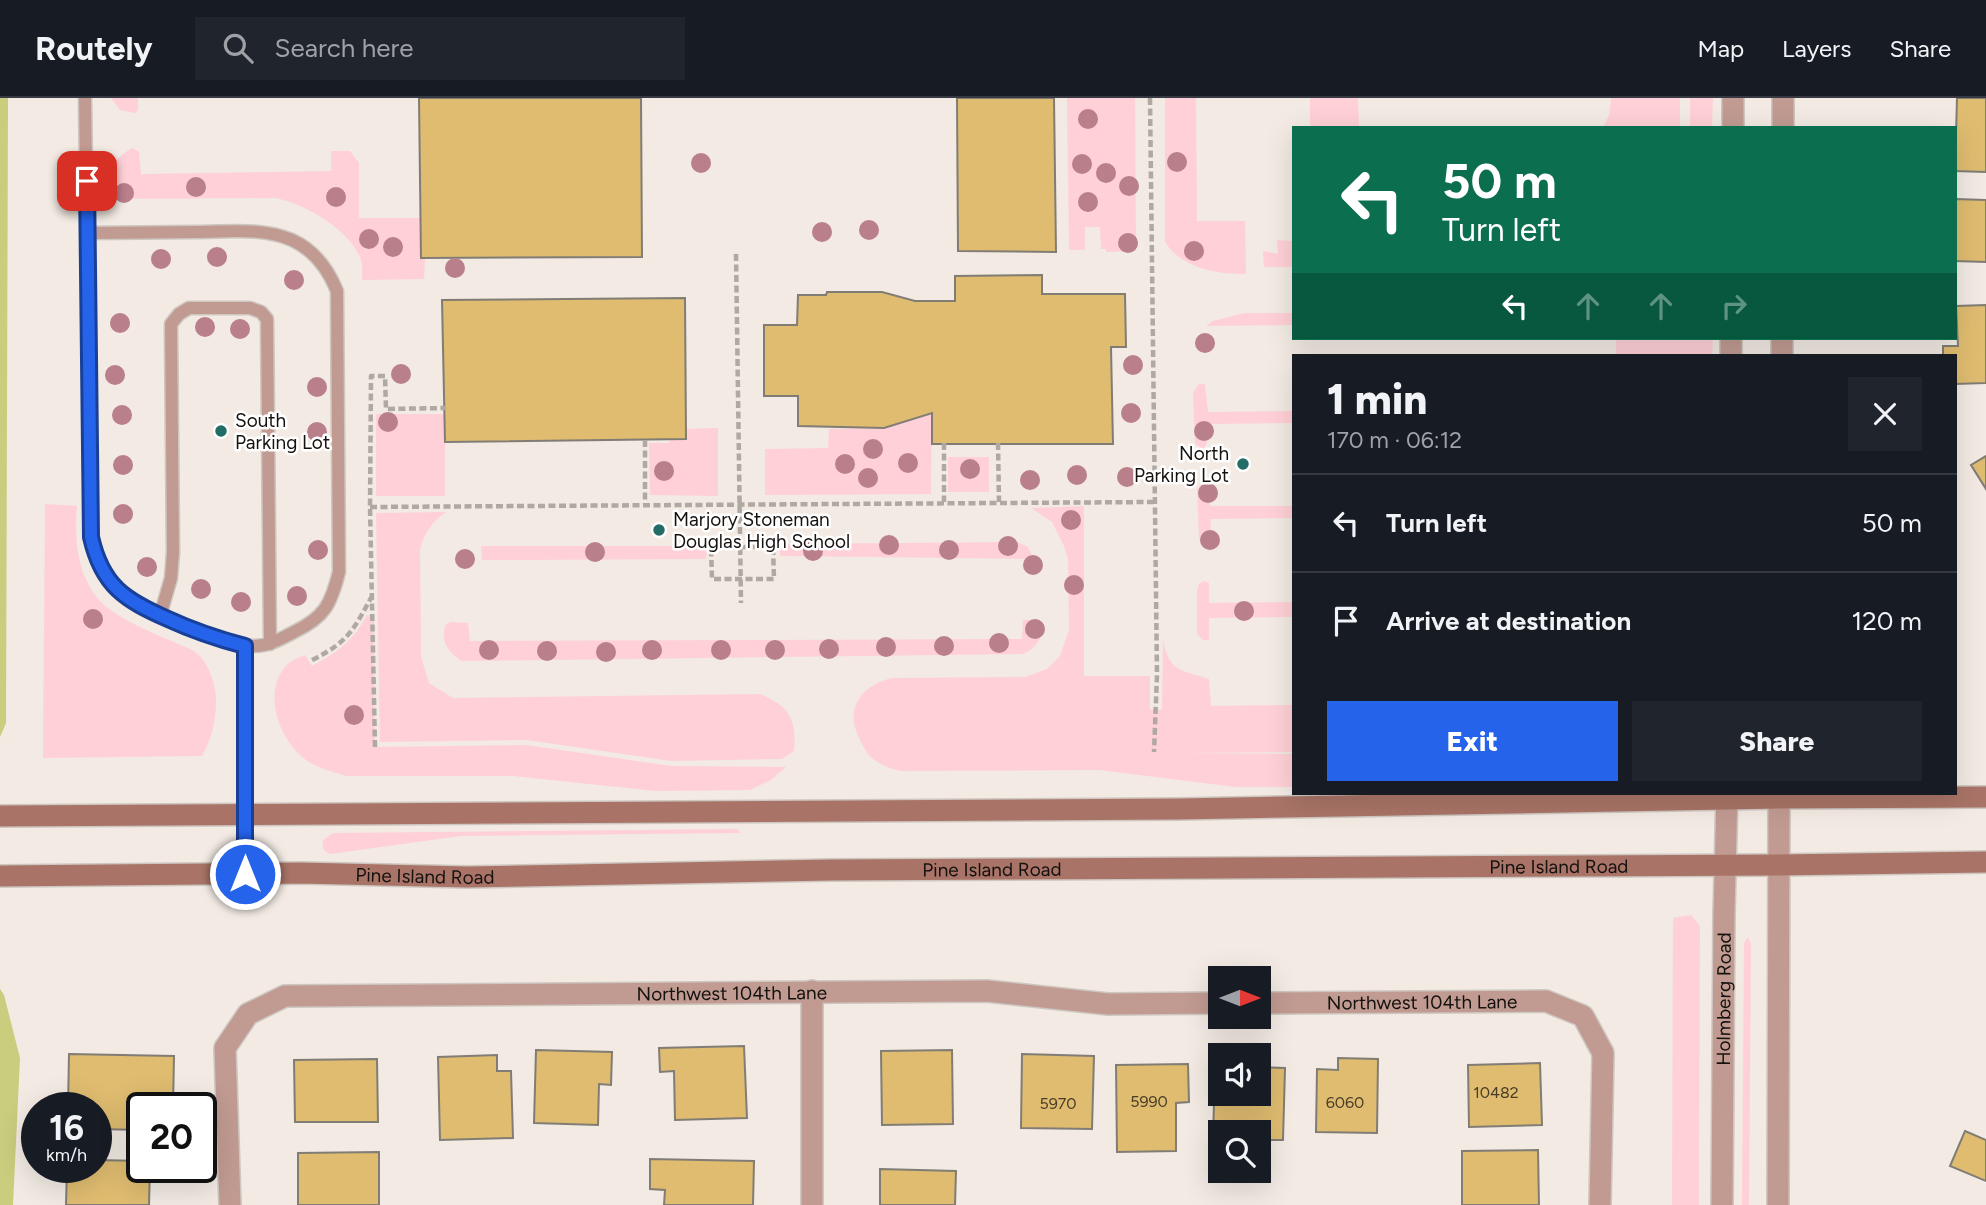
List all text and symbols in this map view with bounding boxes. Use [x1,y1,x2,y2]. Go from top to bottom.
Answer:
search box [195,17,685,80]
text: Routely [35,29,153,68]
icon: search [219,29,257,67]
text: Search here [275,32,414,64]
text: Map [1697,34,1744,63]
text: Layers [1782,34,1851,63]
text: Share [1889,34,1951,63]
pin [57,151,117,211]
text: 50 m [1442,151,1557,210]
icon: left [1327,154,1418,245]
icon: arrive [68,162,106,200]
text: Turn left [1442,211,1561,249]
icon: left [1496,287,1534,325]
icon: ahead [1569,287,1607,325]
icon: ahead [1642,287,1680,325]
icon: right [1715,287,1753,325]
text: 1 min [1327,374,1427,425]
button: close [1848,377,1922,451]
place label: South Parking Lot [235,409,330,454]
marker: South Parking Lot [213,423,229,439]
text: 170 m · 06:12 [1327,426,1462,454]
place label: North Parking Lot [1134,442,1229,487]
marker: North Parking Lot [1235,456,1251,472]
icon: left [1327,504,1365,542]
text: Turn left [1386,507,1487,539]
text: 50 m [1862,507,1922,539]
place label: Marjory Stoneman Douglas High School [673,508,850,553]
marker: Marjory Stoneman Douglas High School [651,522,667,538]
icon: arrive [1327,602,1365,640]
text: Arrive at destination [1386,605,1631,637]
text: 120 m [1852,605,1922,637]
button: Exit [1327,701,1618,781]
button: Share [1632,701,1922,781]
position arrow [208,837,282,911]
street label: Pine Island Road [1489,854,1629,878]
street label: Pine Island Road [922,857,1062,881]
street label: Pine Island Road [355,863,495,889]
street label: Holmberg Road [1711,932,1735,1066]
north arrow [1208,966,1270,1029]
map controls [1208,966,1271,1183]
street label: Northwest 104th Lane [636,981,827,1005]
street label: Northwest 104th Lane [1327,990,1517,1014]
button: sound [1208,1043,1271,1106]
house number: 10482 [1473,1083,1519,1102]
speed limit sign: 20 [126,1092,217,1183]
house number: 5990 [1130,1092,1168,1111]
house number: 6060 [1326,1093,1364,1112]
house number: 5970 [1039,1094,1077,1113]
text: 16 [49,1107,84,1149]
button: search [1208,1120,1271,1183]
text: km/h [46,1144,87,1166]

